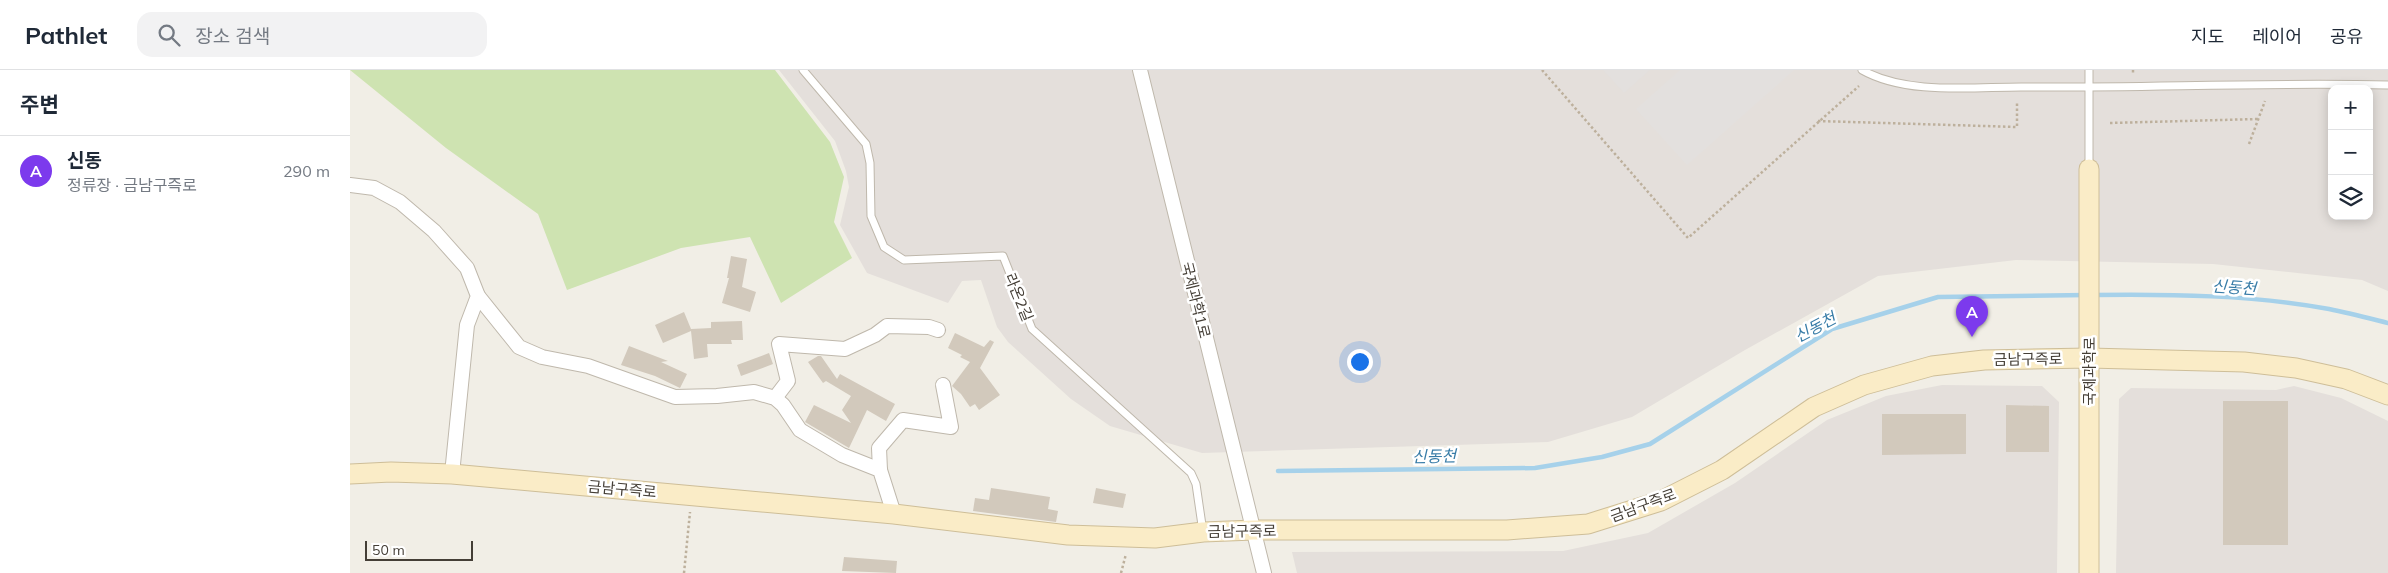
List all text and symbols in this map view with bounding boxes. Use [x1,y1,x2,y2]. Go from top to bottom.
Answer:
search box [137,12,487,57]
text: Pathlet [25,20,107,50]
icon: search [155,21,183,49]
text: 장소 검색 [195,24,270,48]
text: 지도 [2191,25,2224,48]
text: 레이어 [2252,25,2302,48]
text: 공유 [2330,25,2363,48]
map controls [2328,85,2373,220]
button: + [2328,85,2373,130]
text: 주변 [20,91,59,117]
button: − [2328,130,2373,175]
text: 신동 [67,148,102,172]
text: A [30,161,42,181]
text: 290 m [283,161,330,181]
text: 정류장 · 금남구즉로 [67,175,197,195]
button: layers [2328,175,2373,220]
street label: 국제과학1로 [1177,260,1215,340]
street label: 라온2길 [1001,270,1037,324]
water label: 신동천 [2211,275,2259,299]
pin: A [1956,296,1988,337]
water label: 신동천 [1791,307,1841,346]
street label: 국제과학로 [2080,336,2099,406]
your location [1347,349,1373,375]
street label: 금남구즉로 [1993,349,2063,369]
water label: 신동천 [1412,446,1459,466]
street label: 금남구즉로 [587,477,657,501]
street label: 금남구즉로 [1607,484,1679,526]
street label: 금남구즉로 [1207,521,1277,541]
scale bar [365,538,472,561]
text: 50 m [372,541,405,559]

